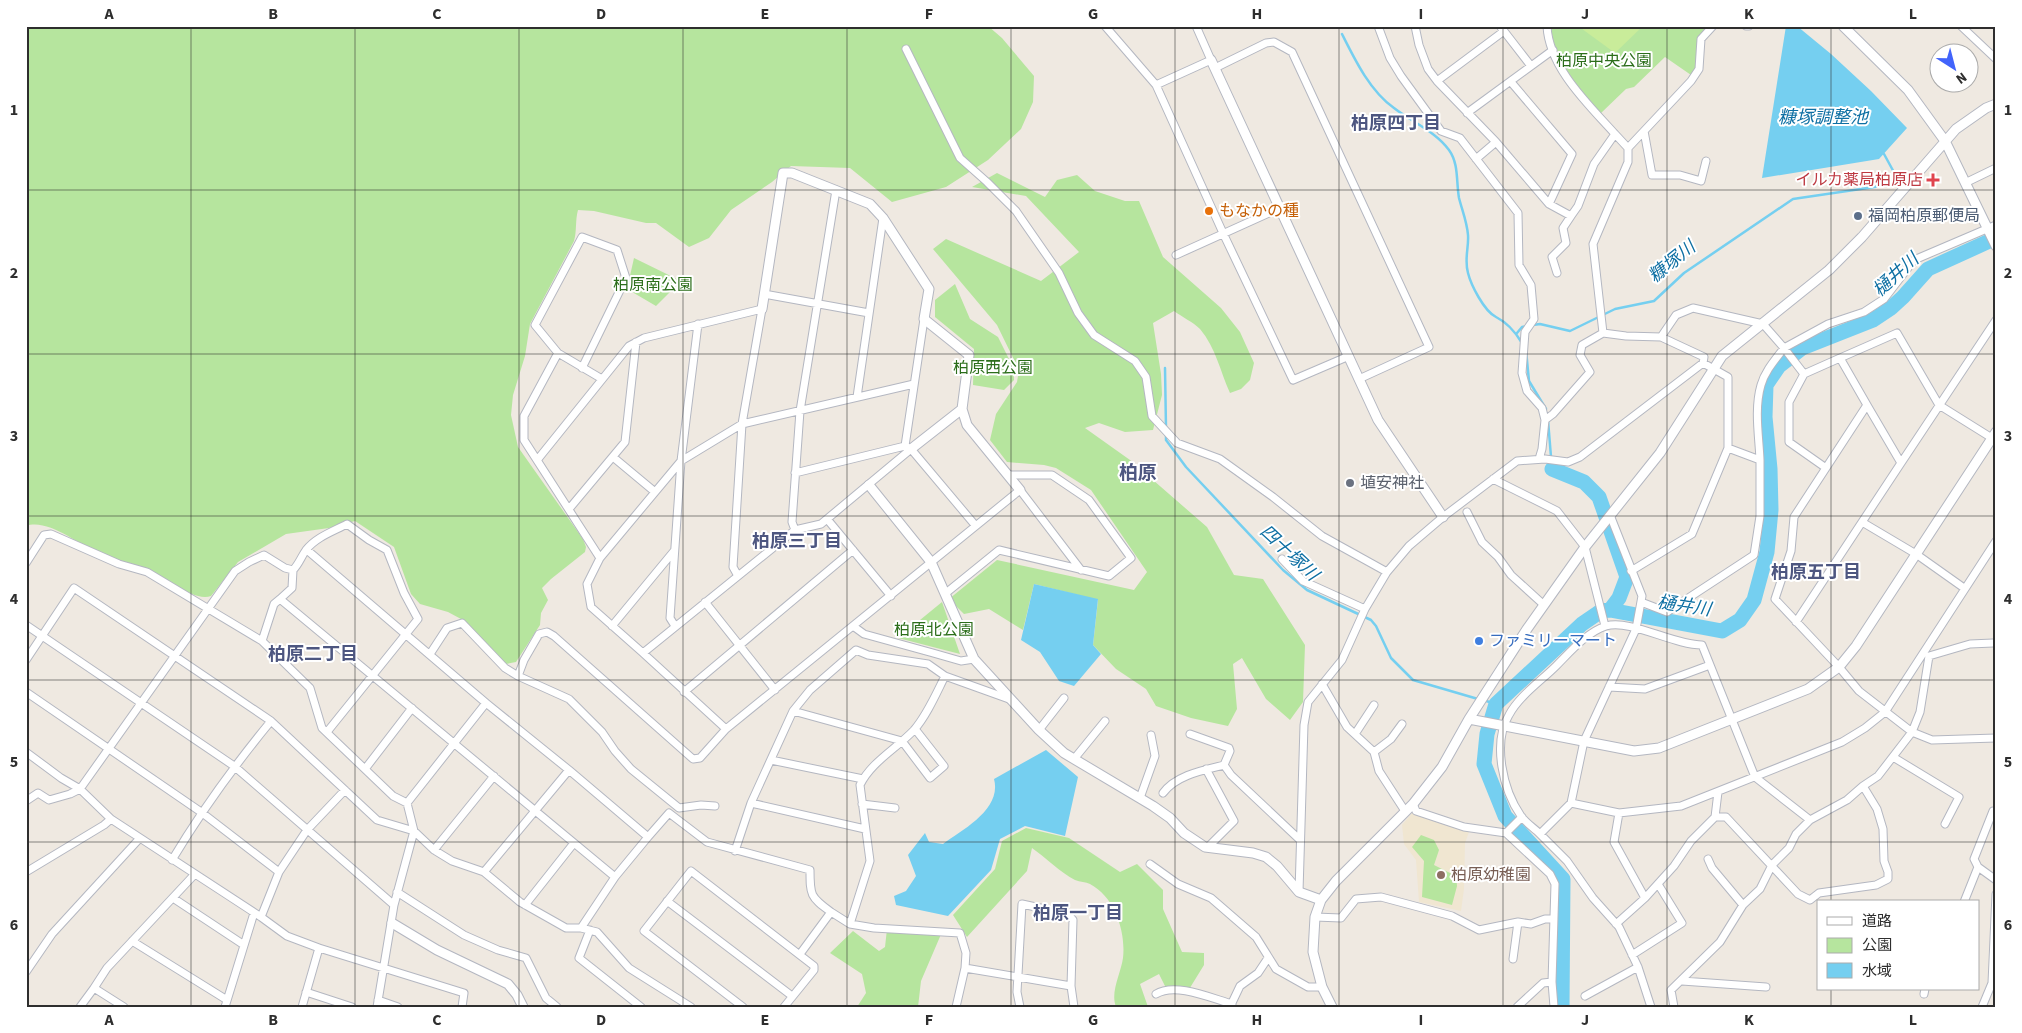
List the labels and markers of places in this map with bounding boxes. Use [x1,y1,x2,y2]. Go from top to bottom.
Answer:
place label: イルカ薬局柏原店 [1795,169,1923,191]
marker: イルカ薬局柏原店 [1927,174,1939,186]
place label: もなかの種 [1219,200,1299,222]
marker: もなかの種 [1203,205,1215,217]
place label: 福岡柏原郵便局 [1868,205,1980,227]
marker: 福岡柏原郵便局 [1852,210,1864,222]
place label: 埴安神社 [1360,472,1424,494]
marker: 埴安神社 [1344,477,1356,489]
place label: ファミリーマート [1489,630,1617,652]
marker: ファミリーマート [1473,635,1485,647]
place label: 柏原幼稚園 [1451,864,1531,886]
marker: 柏原幼稚園 [1435,869,1447,881]

